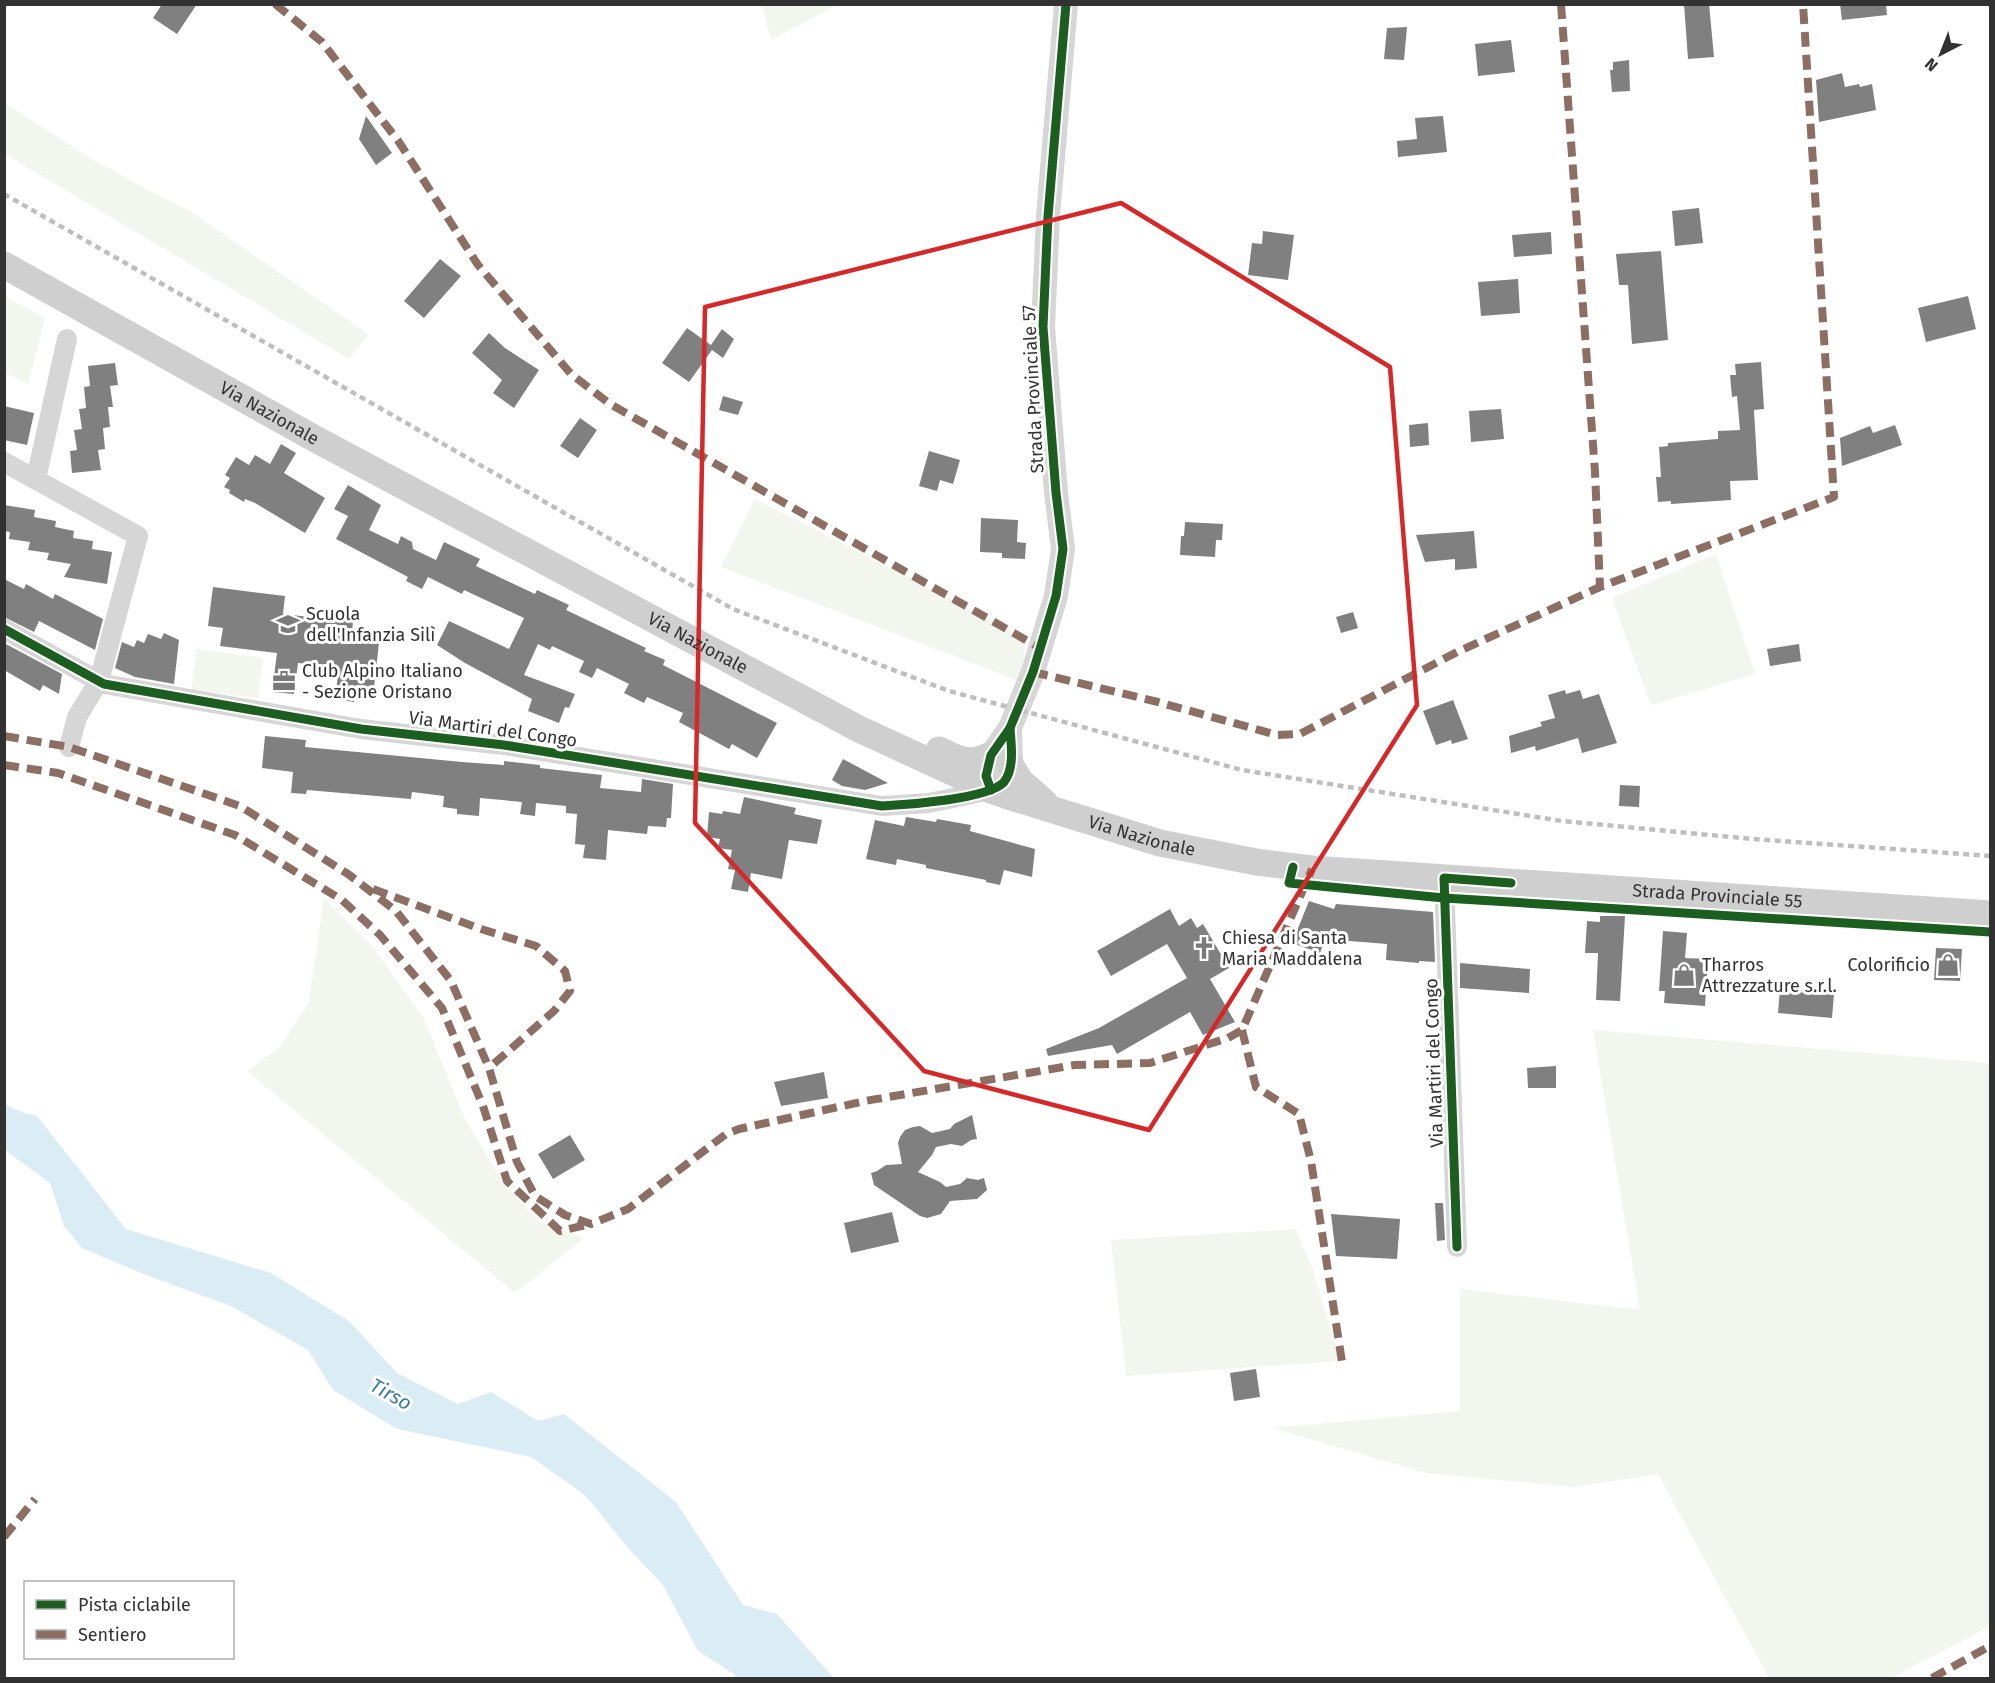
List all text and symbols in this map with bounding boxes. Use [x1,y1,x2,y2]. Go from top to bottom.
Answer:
north arrow [1911,24,1971,84]
text: N [1921,54,1942,75]
street label: Strada Provinciale 57 [1018,304,1048,474]
street label: Via Nazionale [216,377,323,450]
place label: Scuola dell'Infanzia Silì [306,603,435,646]
street label: Via Nazionale [644,607,752,679]
school or university icon: Scuola dell'Infanzia Silì [275,611,301,637]
place label: Club Alpino Italiano - Sezione Oristano [302,660,463,703]
office icon: Club Alpino Italiano - Sezione Oristano [271,668,297,694]
street label: Via Martiri del Congo [407,706,579,752]
street label: Via Nazionale [1085,810,1197,861]
street label: Strada Provinciale 55 [1632,879,1803,913]
place label: Chiesa di Santa Maria Maddalena [1222,927,1363,970]
church icon: Chiesa di Santa Maria Maddalena [1191,935,1217,961]
shop icon: Colorificio [1935,952,1961,978]
place label: Tharros Attrezzature s.r.l. [1702,954,1837,997]
place label: Colorificio [1848,954,1930,976]
shop icon: Tharros Attrezzature s.r.l. [1671,962,1697,988]
street label: Via Martiri del Congo [1420,978,1448,1148]
water label: Tirso [366,1373,416,1415]
legend [24,1581,234,1659]
text: Pista ciclabile [78,1594,191,1616]
text: Sentiero [78,1624,146,1646]

